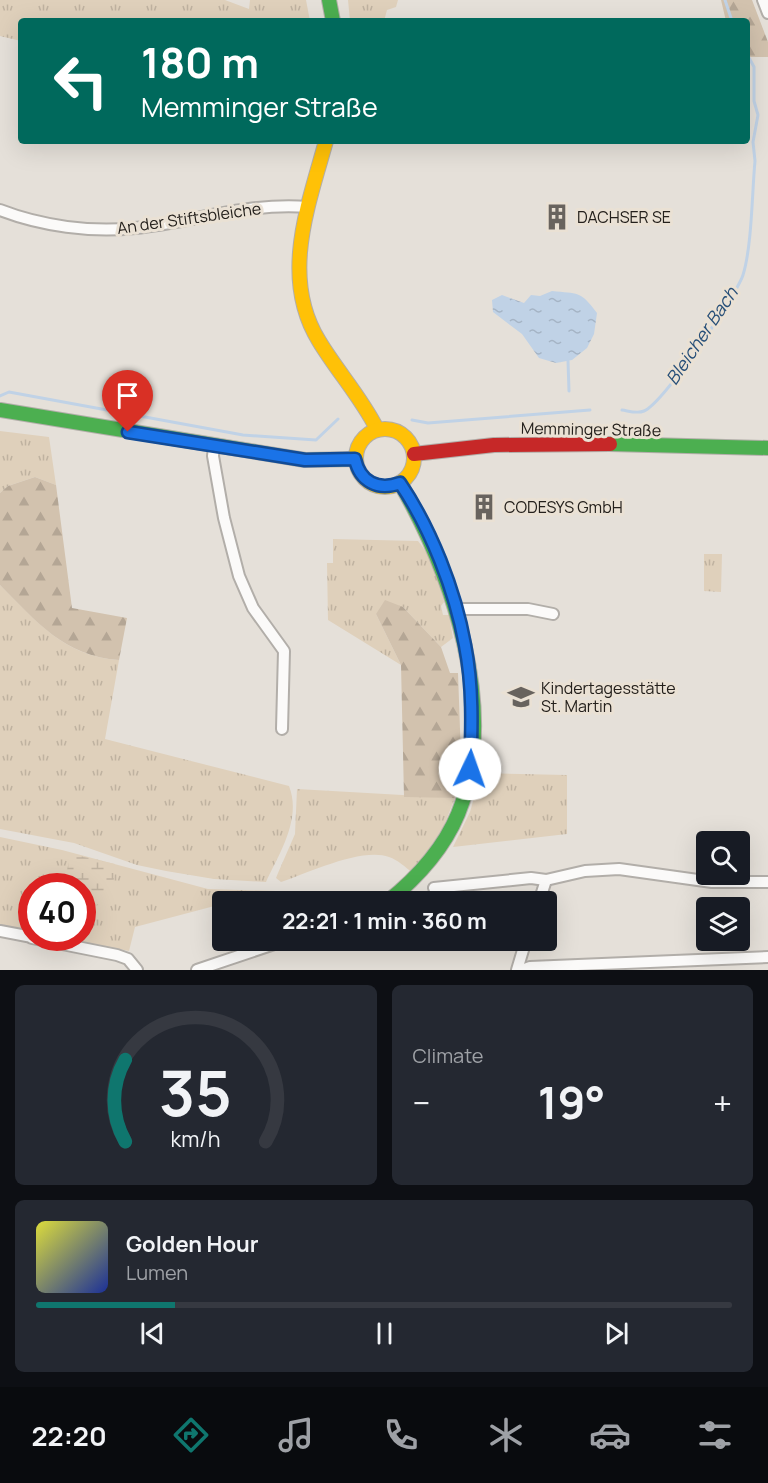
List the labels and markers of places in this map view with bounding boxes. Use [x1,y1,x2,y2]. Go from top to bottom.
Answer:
building icon: DACHSER SE [542,202,572,232]
place label: DACHSER SE [577,206,671,228]
pin [102,370,153,432]
building icon: CODESYS GmbH [469,492,499,522]
place label: CODESYS GmbH [504,496,623,518]
place label: Kindertagesstätte St. Martin [541,677,676,717]
school or university icon: Kindertagesstätte St. Martin [506,682,536,712]

